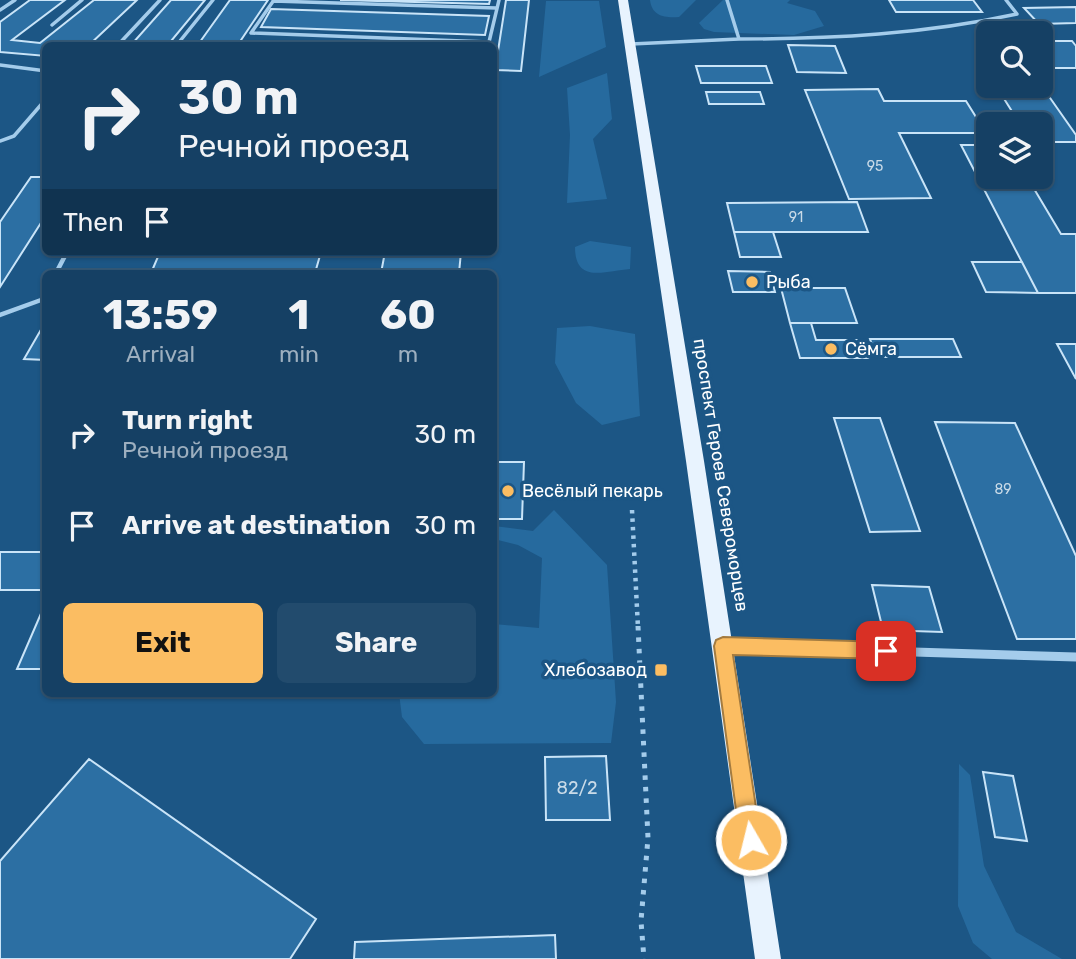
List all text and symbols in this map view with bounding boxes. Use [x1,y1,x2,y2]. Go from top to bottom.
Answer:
map controls [976,21,1053,189]
button: search [976,21,1053,98]
text: 30 m [178,68,299,126]
icon: right [63,70,154,161]
button: layers [976,112,1053,189]
text: Речной проезд [178,127,409,165]
house number: 95 [867,158,883,175]
icon: arrive [138,203,176,241]
text: Then [63,207,124,238]
house number: 91 [789,209,803,226]
place label: Рыба [766,271,811,293]
marker: Рыба [744,274,760,290]
text: 13:59 [103,290,218,340]
text: 1 [289,290,309,340]
text: 60 [380,290,436,340]
street label: проспект Героев Североморцев [689,337,753,613]
place label: Сёмга [845,338,897,360]
text: Arrival [126,340,195,368]
text: min [279,340,319,368]
text: m [398,340,418,368]
marker: Сёмга [823,341,839,357]
text: Turn right [122,405,252,436]
icon: right [63,416,101,454]
text: 30 m [414,419,476,450]
text: Речной проезд [122,436,288,464]
place label: Весёлый пекарь [522,480,663,502]
house number: 89 [994,481,1012,498]
marker: Весёлый пекарь [500,483,516,499]
icon: arrive [63,507,101,545]
text: Arrive at destination [122,510,390,541]
text: 30 m [414,510,476,541]
button: Exit [63,603,263,683]
button: Share [277,603,476,683]
pin [856,621,916,681]
icon: arrive [867,632,905,670]
place label: Хлебозавод [544,659,647,681]
marker: Хлебозавод [653,662,669,678]
house number: 82/2 [556,777,598,799]
position arrow [714,803,788,877]

